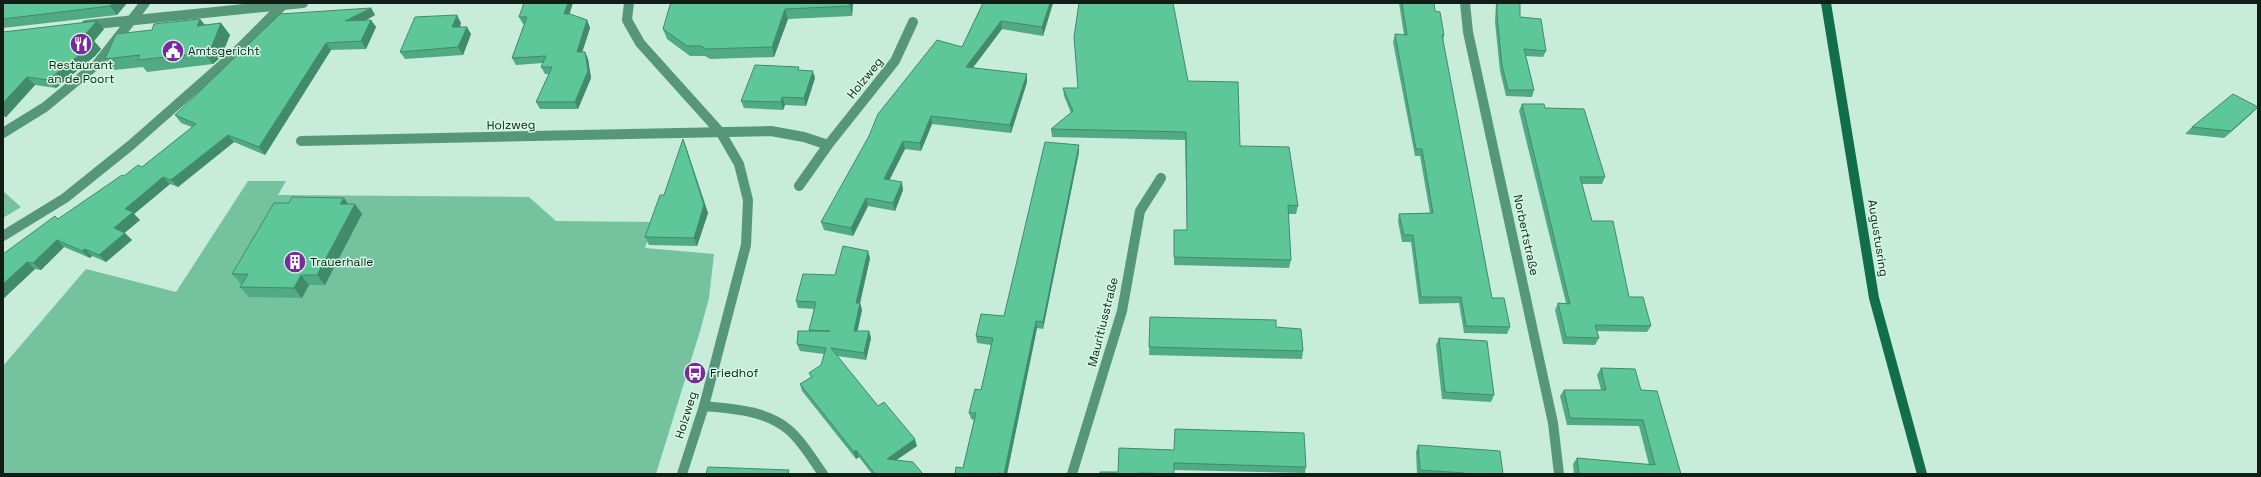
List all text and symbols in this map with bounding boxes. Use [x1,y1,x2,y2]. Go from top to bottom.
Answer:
restaurant icon: Restaurant an de Poort [68,31,94,57]
public building icon: Amtsgericht [160,38,186,64]
place label: Amtsgericht [188,43,260,59]
street label: Holzweg [843,54,887,102]
place label: Restaurant an de Poort [47,57,115,87]
street label: Holzweg [486,117,536,133]
street label: Norbertstraße [1510,193,1542,277]
street label: Augustusring [1864,198,1892,278]
building icon: Trauerhalle [282,249,308,275]
place label: Trauerhalle [310,254,373,270]
street label: Mauritiusstraße [1084,276,1122,368]
bus stop icon: Friedhof [682,360,708,386]
place label: Friedhof [710,365,759,381]
street label: Holzweg [671,389,701,441]

